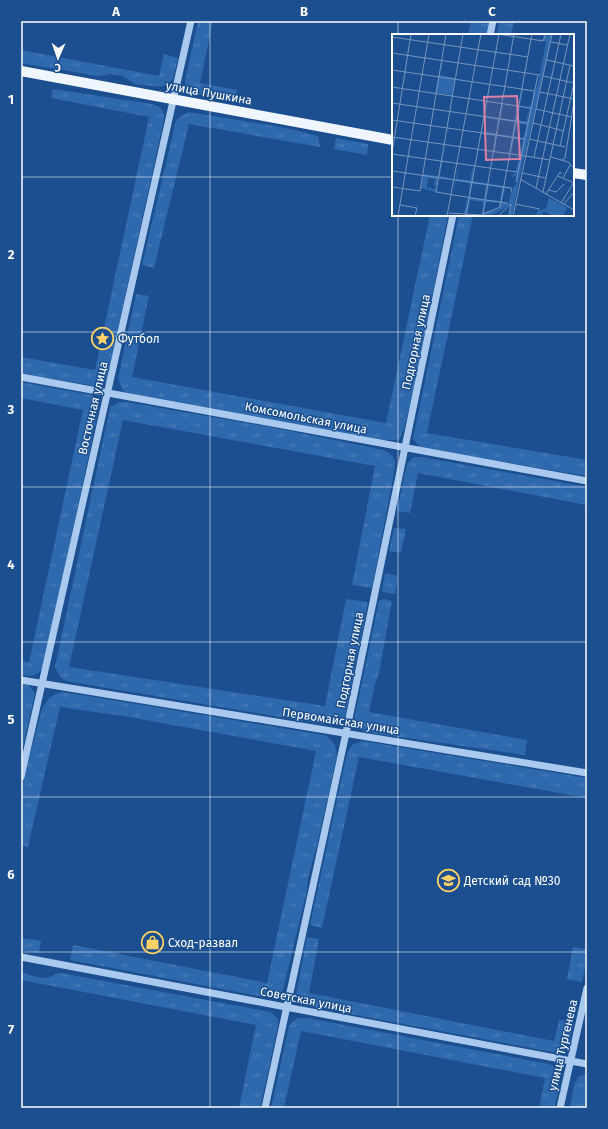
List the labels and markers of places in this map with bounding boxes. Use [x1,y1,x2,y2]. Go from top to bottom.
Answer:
place icon: Футбол [89,326,115,352]
place label: Футбол [118,332,160,346]
school or university icon: Детский сад №30 [436,868,462,894]
place label: Детский сад №30 [463,874,561,888]
shop icon: Сход-развал [140,930,166,956]
place label: Сход-развал [168,936,238,950]

